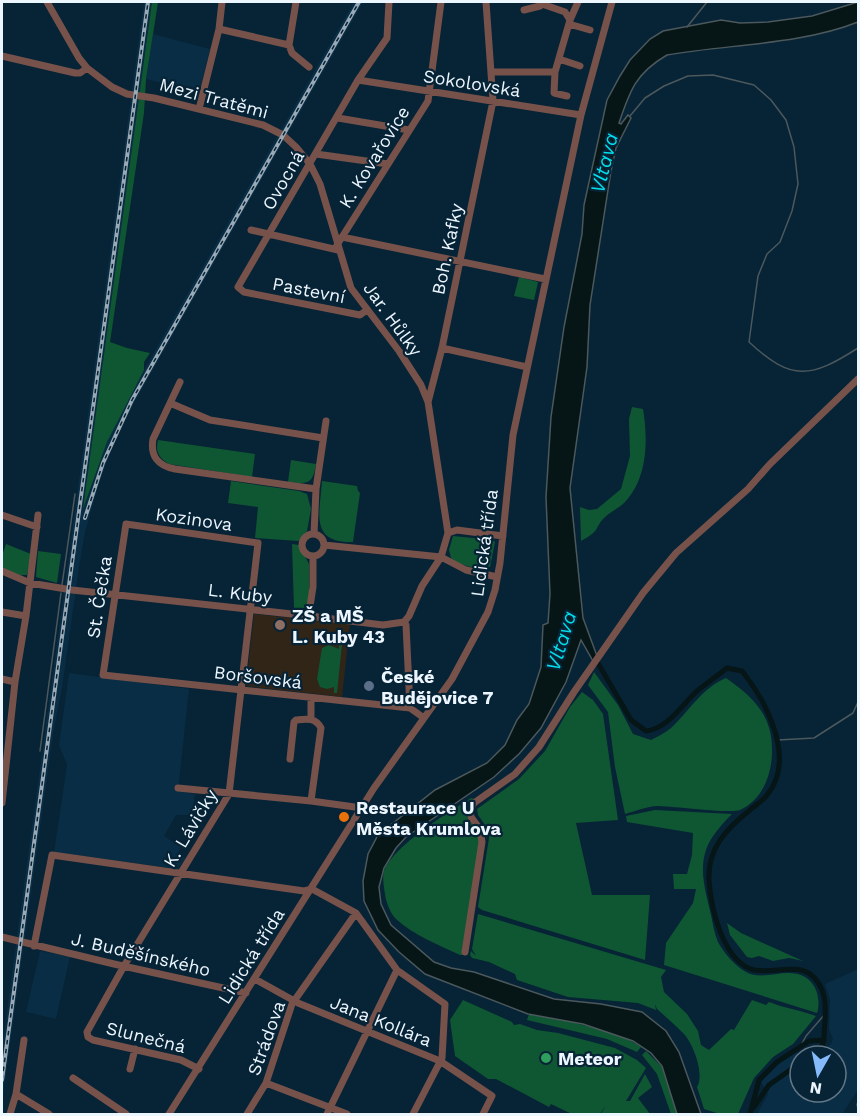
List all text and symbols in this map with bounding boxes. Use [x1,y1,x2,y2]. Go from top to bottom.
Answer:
street label: Sokolovská [422,65,522,101]
street label: Mezi Tratěmi [157,73,271,123]
street label: K. Kovařovice [334,102,414,212]
water label: Vltava [585,130,623,196]
street label: Ovocná [258,147,308,213]
street label: Boh. Kafky [427,201,467,297]
street label: Pastevní [271,273,347,307]
street label: Jar. Hůlky [359,278,427,361]
street label: Lidická třída [466,488,502,598]
street label: Kozinova [154,503,234,535]
street label: St. Čečka [82,554,116,640]
street label: L. Kuby [207,579,274,607]
place label: ZŠ a MŠ L. Kuby 43 [292,605,385,647]
water label: Vltava [541,608,581,674]
marker: ZŠ a MŠ L. Kuby 43 [273,618,287,632]
street label: Boršovská [213,661,303,693]
place label: České Budějovice 7 [381,666,494,708]
marker: České Budějovice 7 [362,679,376,693]
street label: K. Lávičky [159,785,222,871]
place label: Restaurace U Města Krumlova [356,797,501,839]
marker: Restaurace U Města Krumlova [337,810,351,824]
street label: Lidická třída [213,904,289,1008]
street label: J. Buděšínského [69,928,213,980]
street label: Jana Kollára [327,991,435,1051]
street label: Strádova [243,998,289,1078]
street label: Slunečná [104,1017,188,1057]
north arrow [788,1044,848,1104]
place label: Meteor [558,1048,622,1069]
marker: Meteor [539,1051,553,1065]
text: N [808,1078,823,1099]

